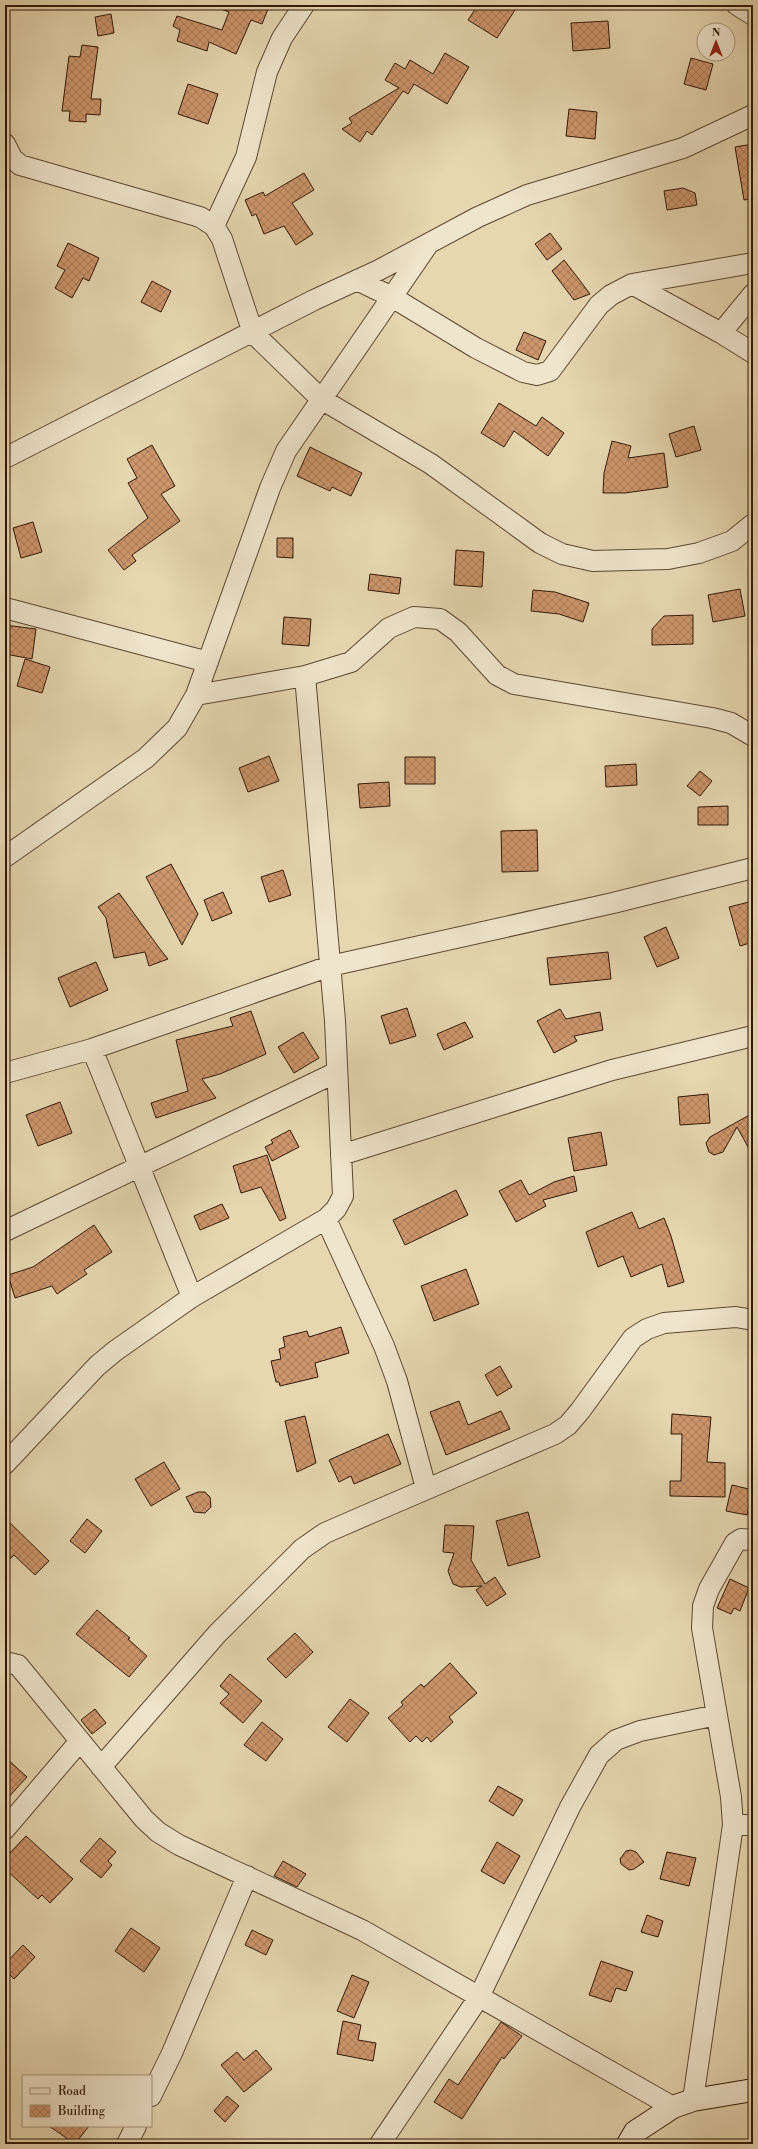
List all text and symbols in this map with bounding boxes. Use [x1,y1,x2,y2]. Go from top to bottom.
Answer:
north arrow [696,22,736,62]
text: N [712,26,721,40]
legend [22,2075,152,2127]
text: Road [58,2084,86,2099]
text: Building [57,2104,106,2119]

